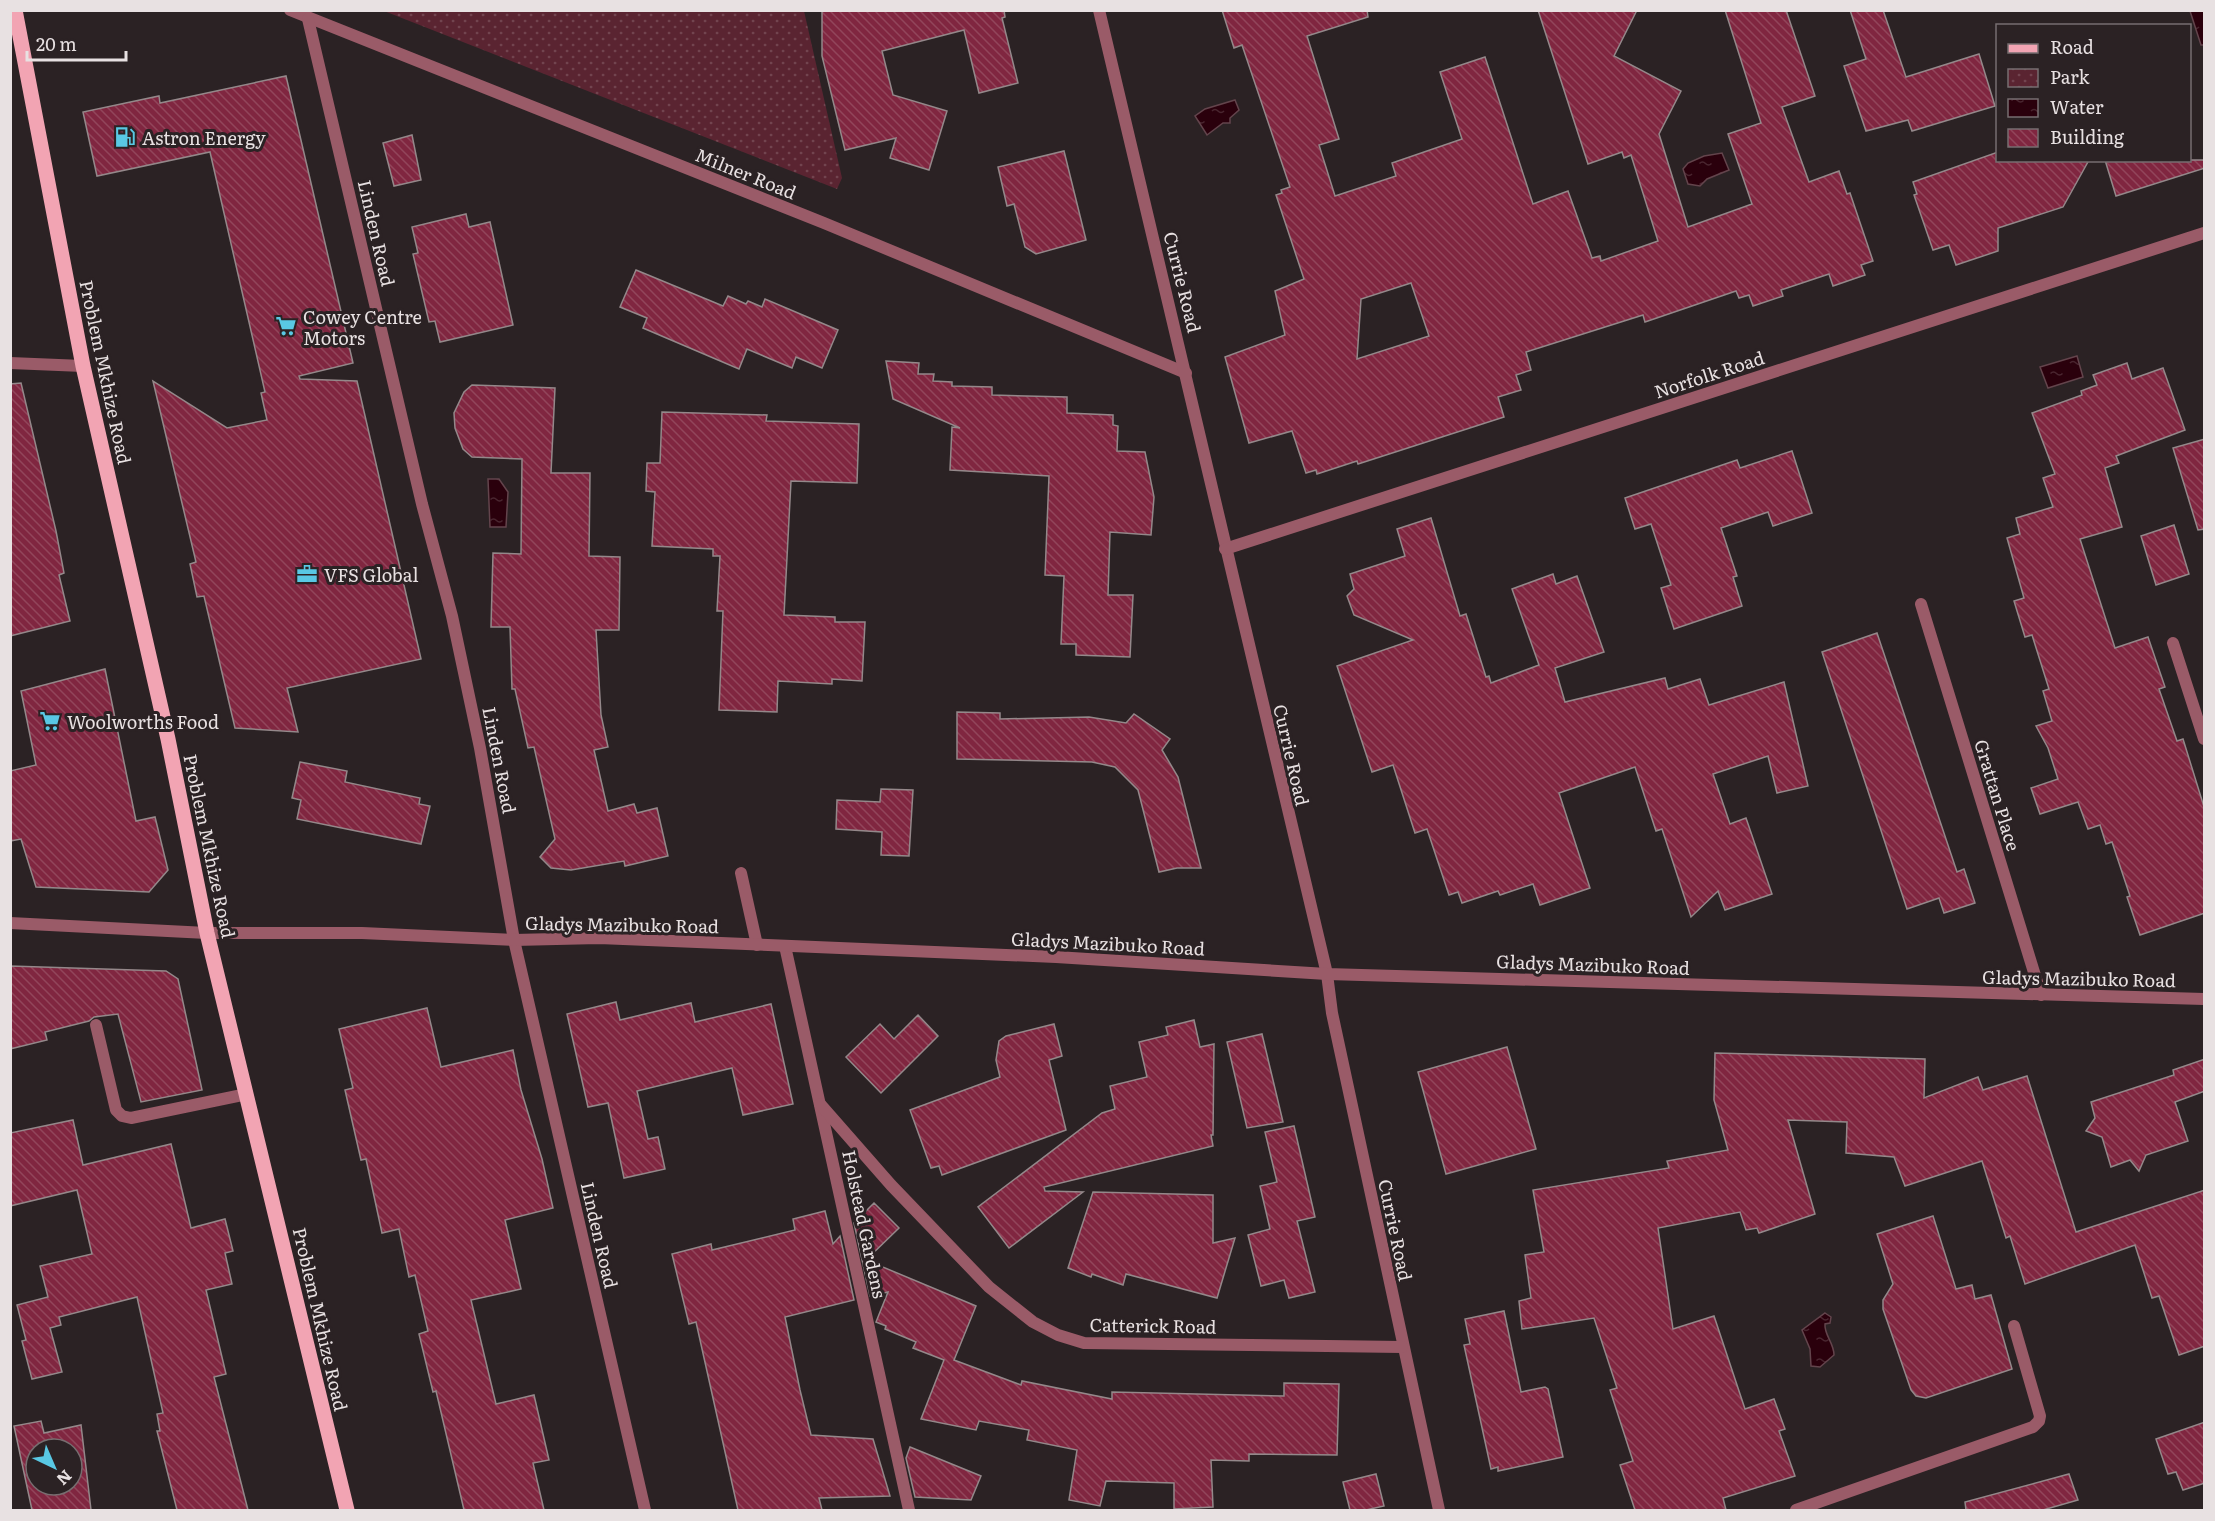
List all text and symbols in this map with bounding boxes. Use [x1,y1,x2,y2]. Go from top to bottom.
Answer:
scale bar [27,24,126,62]
legend [1996,24,2191,162]
text: 20 m [36,30,77,57]
text: Road [2050,33,2094,60]
text: Park [2050,63,2091,90]
text: Water [2050,93,2104,120]
text: Building [2050,123,2125,150]
place label: Astron Energy [142,124,266,151]
fuel station icon: Astron Energy [113,125,137,149]
street label: Milner Road [692,141,800,205]
street label: Linden Road [352,177,402,289]
street label: Currie Road [1157,229,1209,335]
street label: Problem Mkhize Road [73,277,139,467]
place label: Cowey Centre Motors [303,303,422,351]
supermarket icon: Cowey Centre Motors [274,314,298,338]
street label: Norfolk Road [1650,343,1768,405]
place label: VFS Global [324,561,419,588]
office icon: VFS Global [295,562,319,586]
street label: Currie Road [1267,702,1317,808]
street label: Linden Road [476,704,524,816]
place label: Woolworths Food [67,708,219,735]
supermarket icon: Woolworths Food [38,709,62,733]
street label: Grattan Place [1968,736,2028,854]
street label: Problem Mkhize Road [177,751,243,941]
street label: Gladys Mazibuko Road [525,909,719,939]
street label: Gladys Mazibuko Road [1011,924,1205,962]
street label: Gladys Mazibuko Road [1496,947,1690,981]
street label: Gladys Mazibuko Road [1982,963,2176,993]
street label: Holstead Gardens [836,1147,894,1301]
street label: Currie Road [1372,1177,1420,1283]
street label: Linden Road [575,1179,625,1291]
street label: Problem Mkhize Road [287,1224,355,1414]
street label: Catterick Road [1089,1310,1217,1340]
north arrow [24,1437,84,1497]
text: N [52,1465,78,1492]

